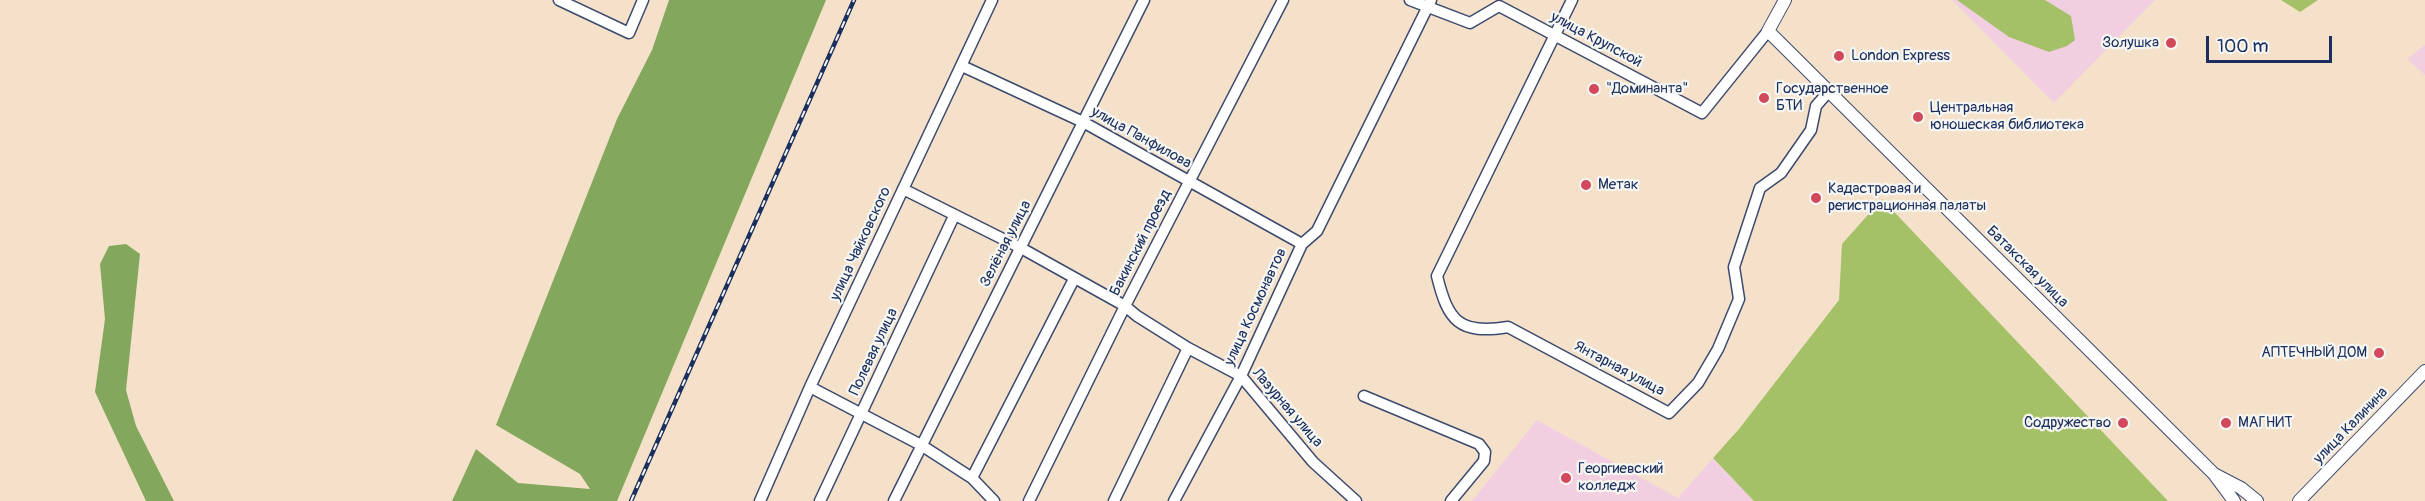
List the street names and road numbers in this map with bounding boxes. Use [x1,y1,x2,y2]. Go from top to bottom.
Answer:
street label: улица Крупской [1547,8,1645,72]
street label: улица Панфилова [1088,103,1194,173]
street label: улица Чайковского [827,184,895,304]
street label: Бакинский проезд [1106,187,1176,299]
street label: Зелёная улица [977,198,1035,290]
street label: Батакская улица [1982,222,2072,312]
street label: улица Космонавтов [1221,245,1291,369]
street label: Полевая улица [846,305,902,399]
street label: Янтарная улица [1571,338,1667,400]
street label: Лазурная улица [1248,365,1326,451]
street label: улица Калинина [2310,384,2392,468]

